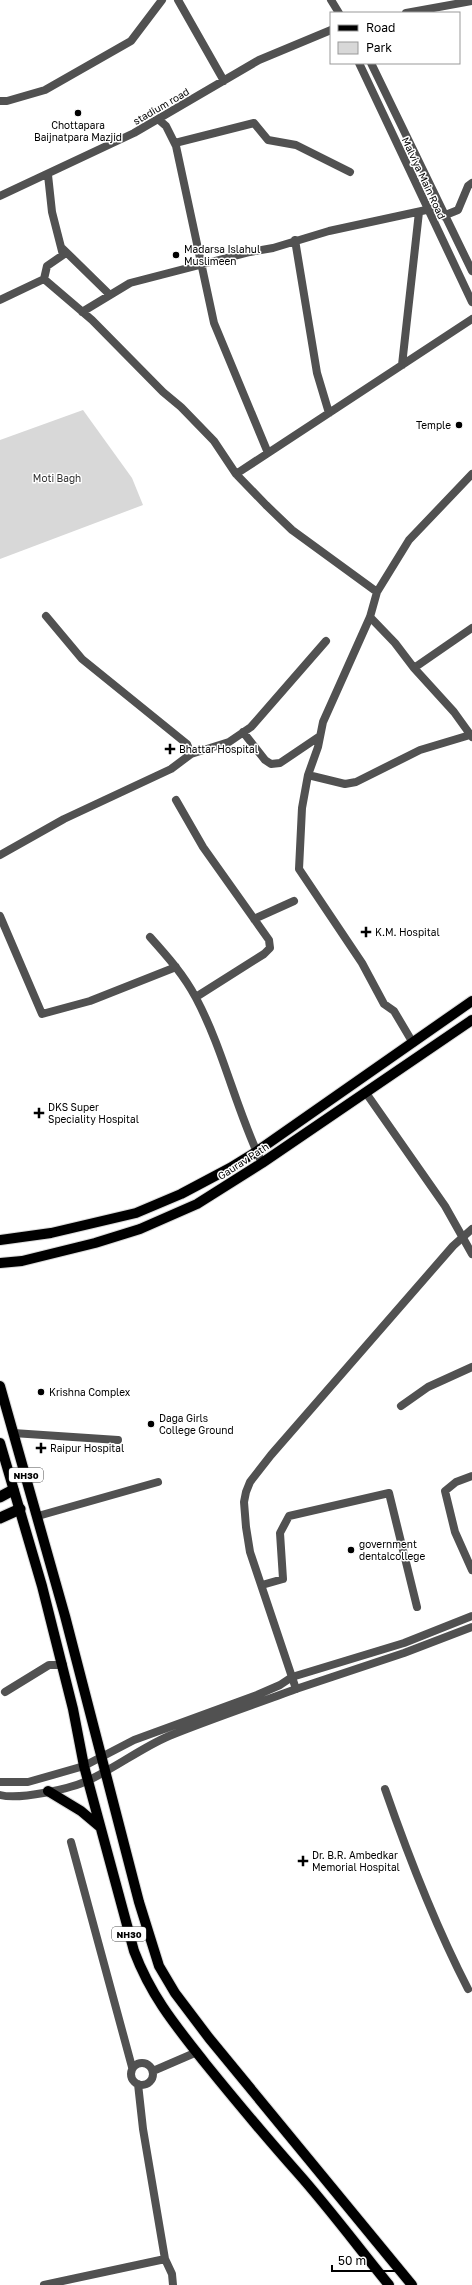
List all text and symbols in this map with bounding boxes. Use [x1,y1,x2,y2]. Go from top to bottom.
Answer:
legend [330,12,460,64]
text: Road [366,20,395,35]
text: Park [366,40,392,55]
street label: stadium road [131,85,191,127]
marker: Chottapara Baijnatpara Mazjid [73,108,83,118]
place label: Chottapara Baijnatpara Mazjid [34,119,122,143]
street label: Malviya Main Road [400,135,448,221]
place label: Madarsa Islahul Muslimeen [184,243,260,267]
marker: Madarsa Islahul Muslimeen [171,250,181,260]
place label: Temple [416,419,451,431]
marker: Temple [454,420,464,430]
park label: Moti Bagh [33,472,81,484]
marker: Bhattar Hospital [164,743,176,755]
place label: Bhattar Hospital [179,743,258,755]
marker: K.M. Hospital [360,926,372,938]
place label: K.M. Hospital [375,926,440,938]
place label: DKS Super Speciality Hospital [48,1101,139,1125]
marker: DKS Super Speciality Hospital [33,1107,45,1119]
street label: Gaurav Path [215,1140,271,1182]
place label: Krishna Complex [49,1386,131,1398]
marker: Krishna Complex [36,1387,46,1397]
place label: Daga Girls College Ground [159,1412,234,1436]
marker: Daga Girls College Ground [146,1419,156,1429]
marker: Raipur Hospital [35,1442,47,1454]
place label: Raipur Hospital [50,1442,124,1454]
road number: NH30 [9,1468,43,1482]
place label: government dentalcollege [359,1538,425,1562]
marker: government dentalcollege [346,1545,356,1555]
place label: Dr. B.R. Ambedkar Memorial Hospital [312,1849,400,1873]
marker: Dr. B.R. Ambedkar Memorial Hospital [297,1855,309,1867]
road number: NH30 [112,1927,146,1941]
scale bar [332,2247,398,2273]
text: 50 m [338,2253,366,2268]

